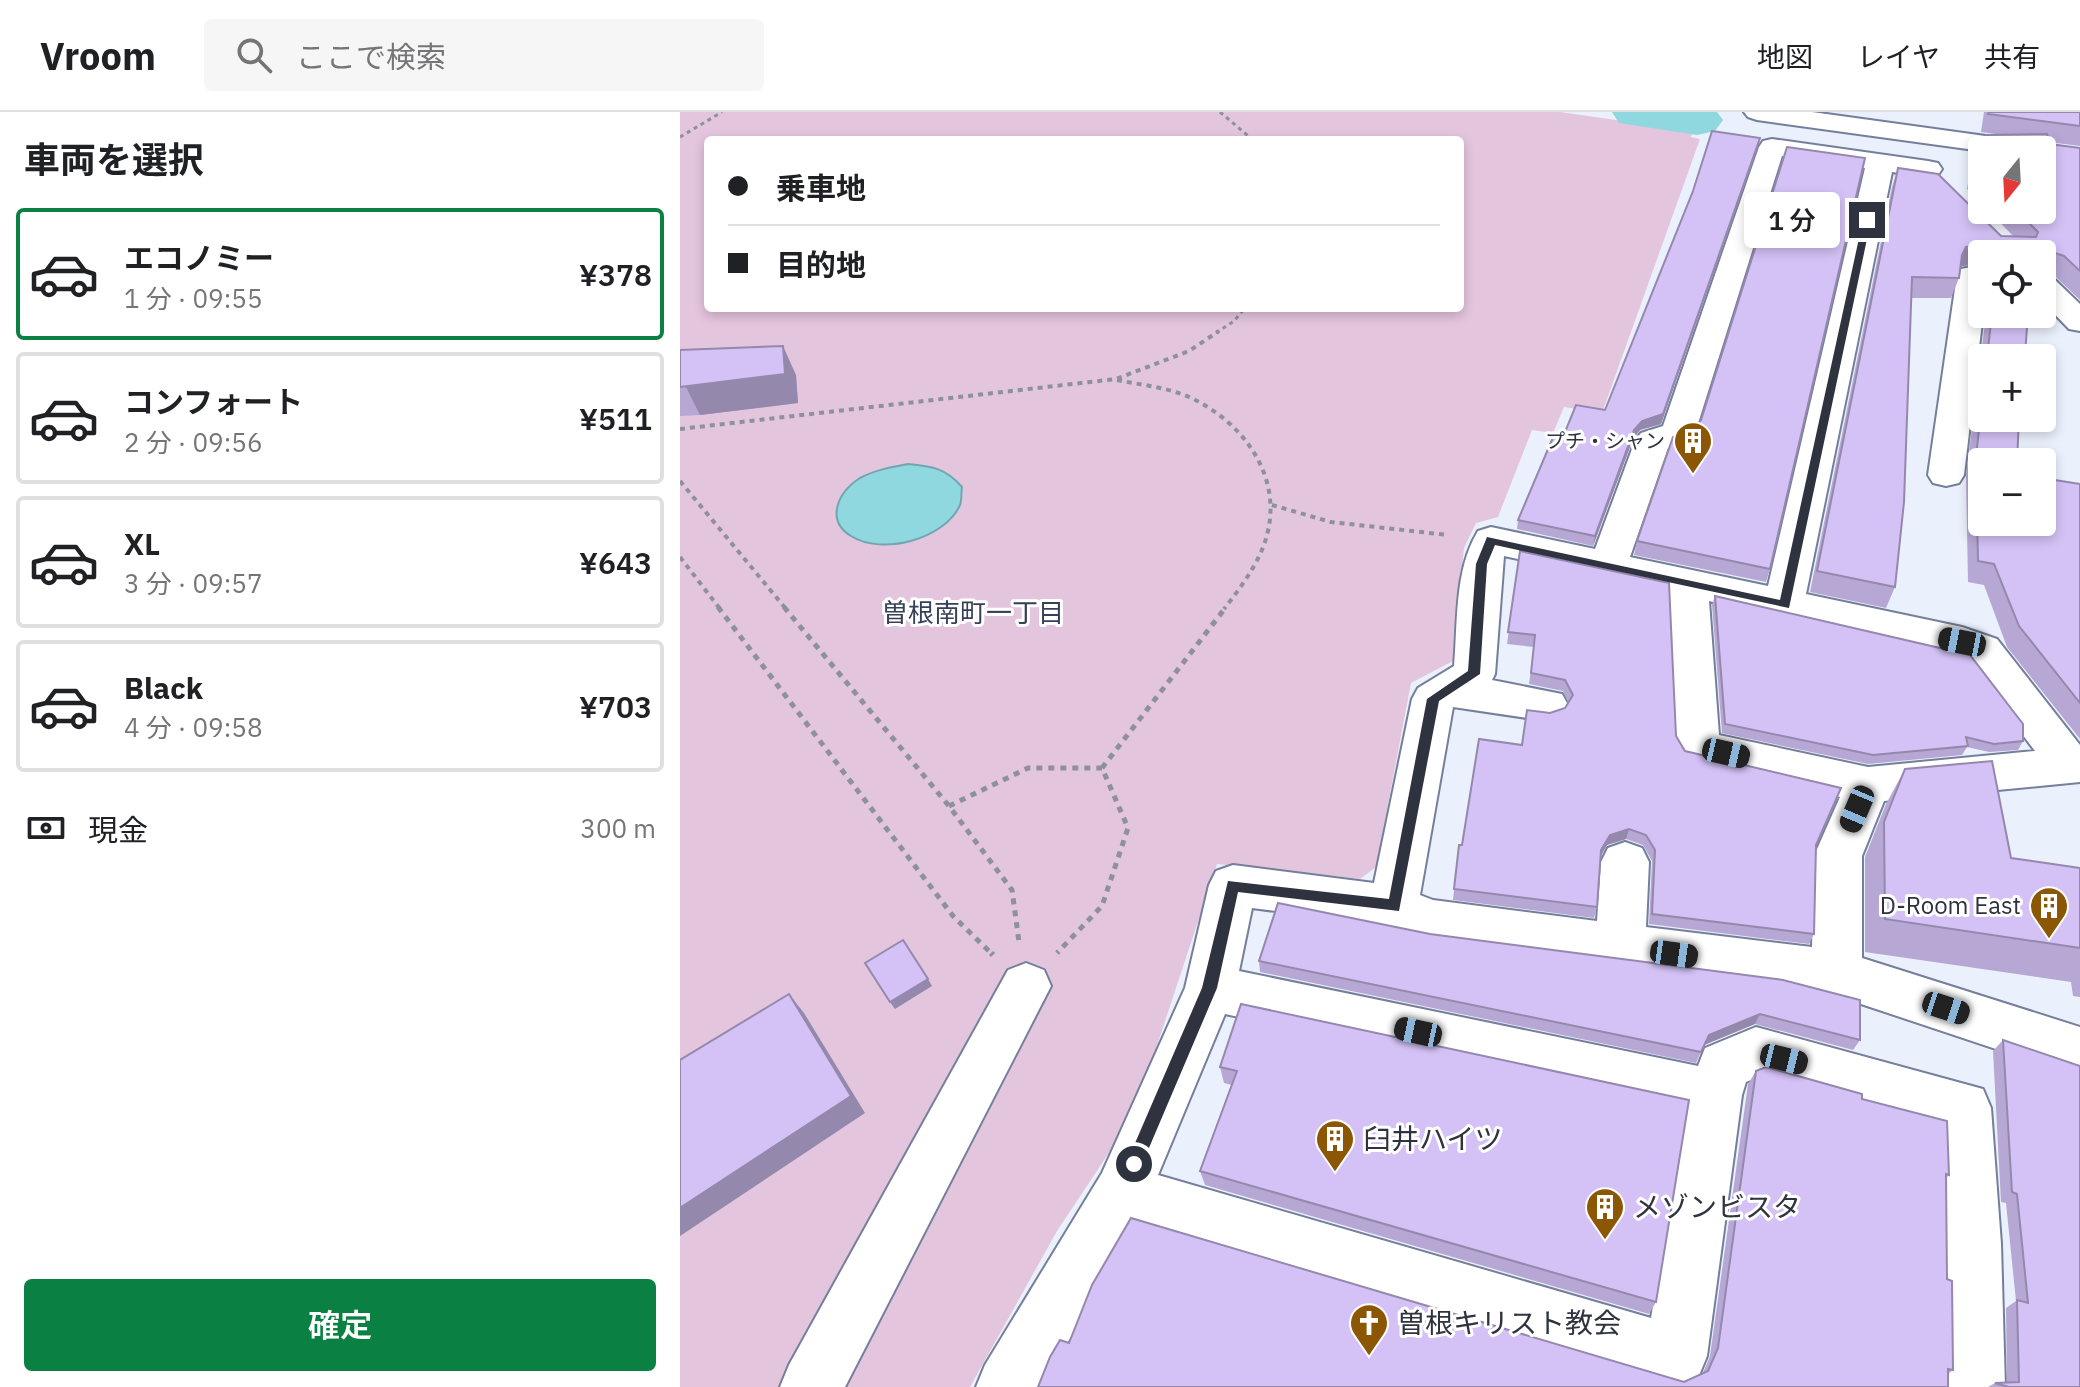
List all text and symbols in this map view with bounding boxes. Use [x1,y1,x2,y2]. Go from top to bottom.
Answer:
search box [204,19,764,91]
text: Vroom [40,31,156,80]
icon: search [232,33,276,77]
text: ここで検索 [296,37,446,76]
text: 地図 [1757,38,1813,75]
text: レイヤ [1857,38,1940,75]
text: 共有 [1984,38,2040,75]
text: 車両を選択 [24,136,204,183]
north arrow [1968,136,2056,224]
map controls [1968,136,2056,536]
text: 乗車地 [776,168,866,207]
callout: 1 分 [1743,192,1839,248]
route end [1849,202,1885,238]
text: 1 分 [1768,203,1816,237]
icon: car [28,238,100,310]
text: エコノミー [124,238,274,277]
button: locate [1968,240,2056,328]
text: 目的地 [776,245,866,284]
text: ¥378 [579,255,652,294]
text: 1 分 · 09:55 [124,281,262,315]
button: + [1968,344,2056,432]
icon: car [28,382,100,454]
text: コンフォート [124,382,303,421]
text: ¥511 [579,399,652,438]
building icon: プチ・シャン [1672,420,1714,475]
text: 2 分 · 09:56 [124,425,262,459]
place label: プチ・シャン [1545,427,1665,454]
button: − [1968,448,2056,536]
text: XL [124,524,160,563]
icon: car [28,526,100,598]
text: ¥643 [579,543,652,582]
text: 3 分 · 09:57 [124,566,262,600]
district label: 曽根南町一丁目 [882,595,1064,629]
car [1936,626,1988,658]
text: Black [124,668,203,707]
icon: car [28,670,100,742]
text: ¥703 [579,687,652,726]
text: 4 分 · 09:58 [124,710,262,744]
car [1700,736,1752,770]
car [1837,782,1877,836]
icon: cash [24,806,68,850]
text: 現金 [88,810,148,849]
text: 300 m [580,811,656,845]
building icon: D-Room East [2028,885,2070,940]
place label: D-Room East [1880,889,2021,921]
car [1649,939,1699,969]
car [1919,989,1973,1027]
car [1392,1015,1444,1049]
car [1758,1042,1810,1076]
building icon: 臼井ハイツ [1314,1118,1356,1173]
place label: 臼井ハイツ [1363,1120,1502,1157]
route start [1116,1146,1152,1182]
building icon: メゾンビスタ [1584,1186,1626,1241]
place label: メゾンビスタ [1633,1188,1801,1225]
button: 確定 [24,1279,656,1371]
church icon: 曽根キリスト教会 [1348,1302,1390,1357]
place label: 曽根キリスト教会 [1397,1304,1621,1341]

